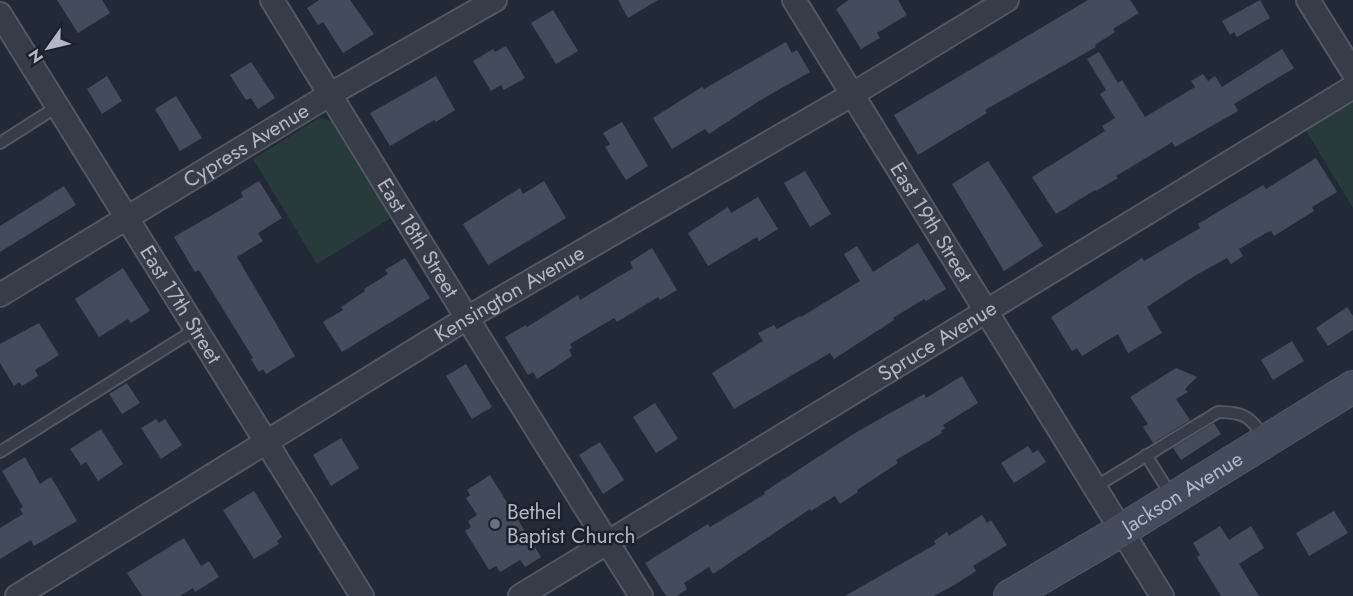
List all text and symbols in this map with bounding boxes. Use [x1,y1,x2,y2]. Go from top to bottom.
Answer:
north arrow [18,18,78,78]
text: N [23,44,49,68]
street label: Cypress Avenue [178,96,315,195]
street label: East 19th Street [883,157,980,288]
street label: East 18th Street [370,172,466,303]
street label: Kensington Avenue [429,238,590,349]
street label: East 17th Street [132,239,229,369]
street label: Spruce Avenue [872,293,1003,389]
street label: Jackson Avenue [1114,444,1249,543]
place label: Bethel Baptist Church [507,497,635,551]
marker: Bethel Baptist Church [488,517,502,531]

